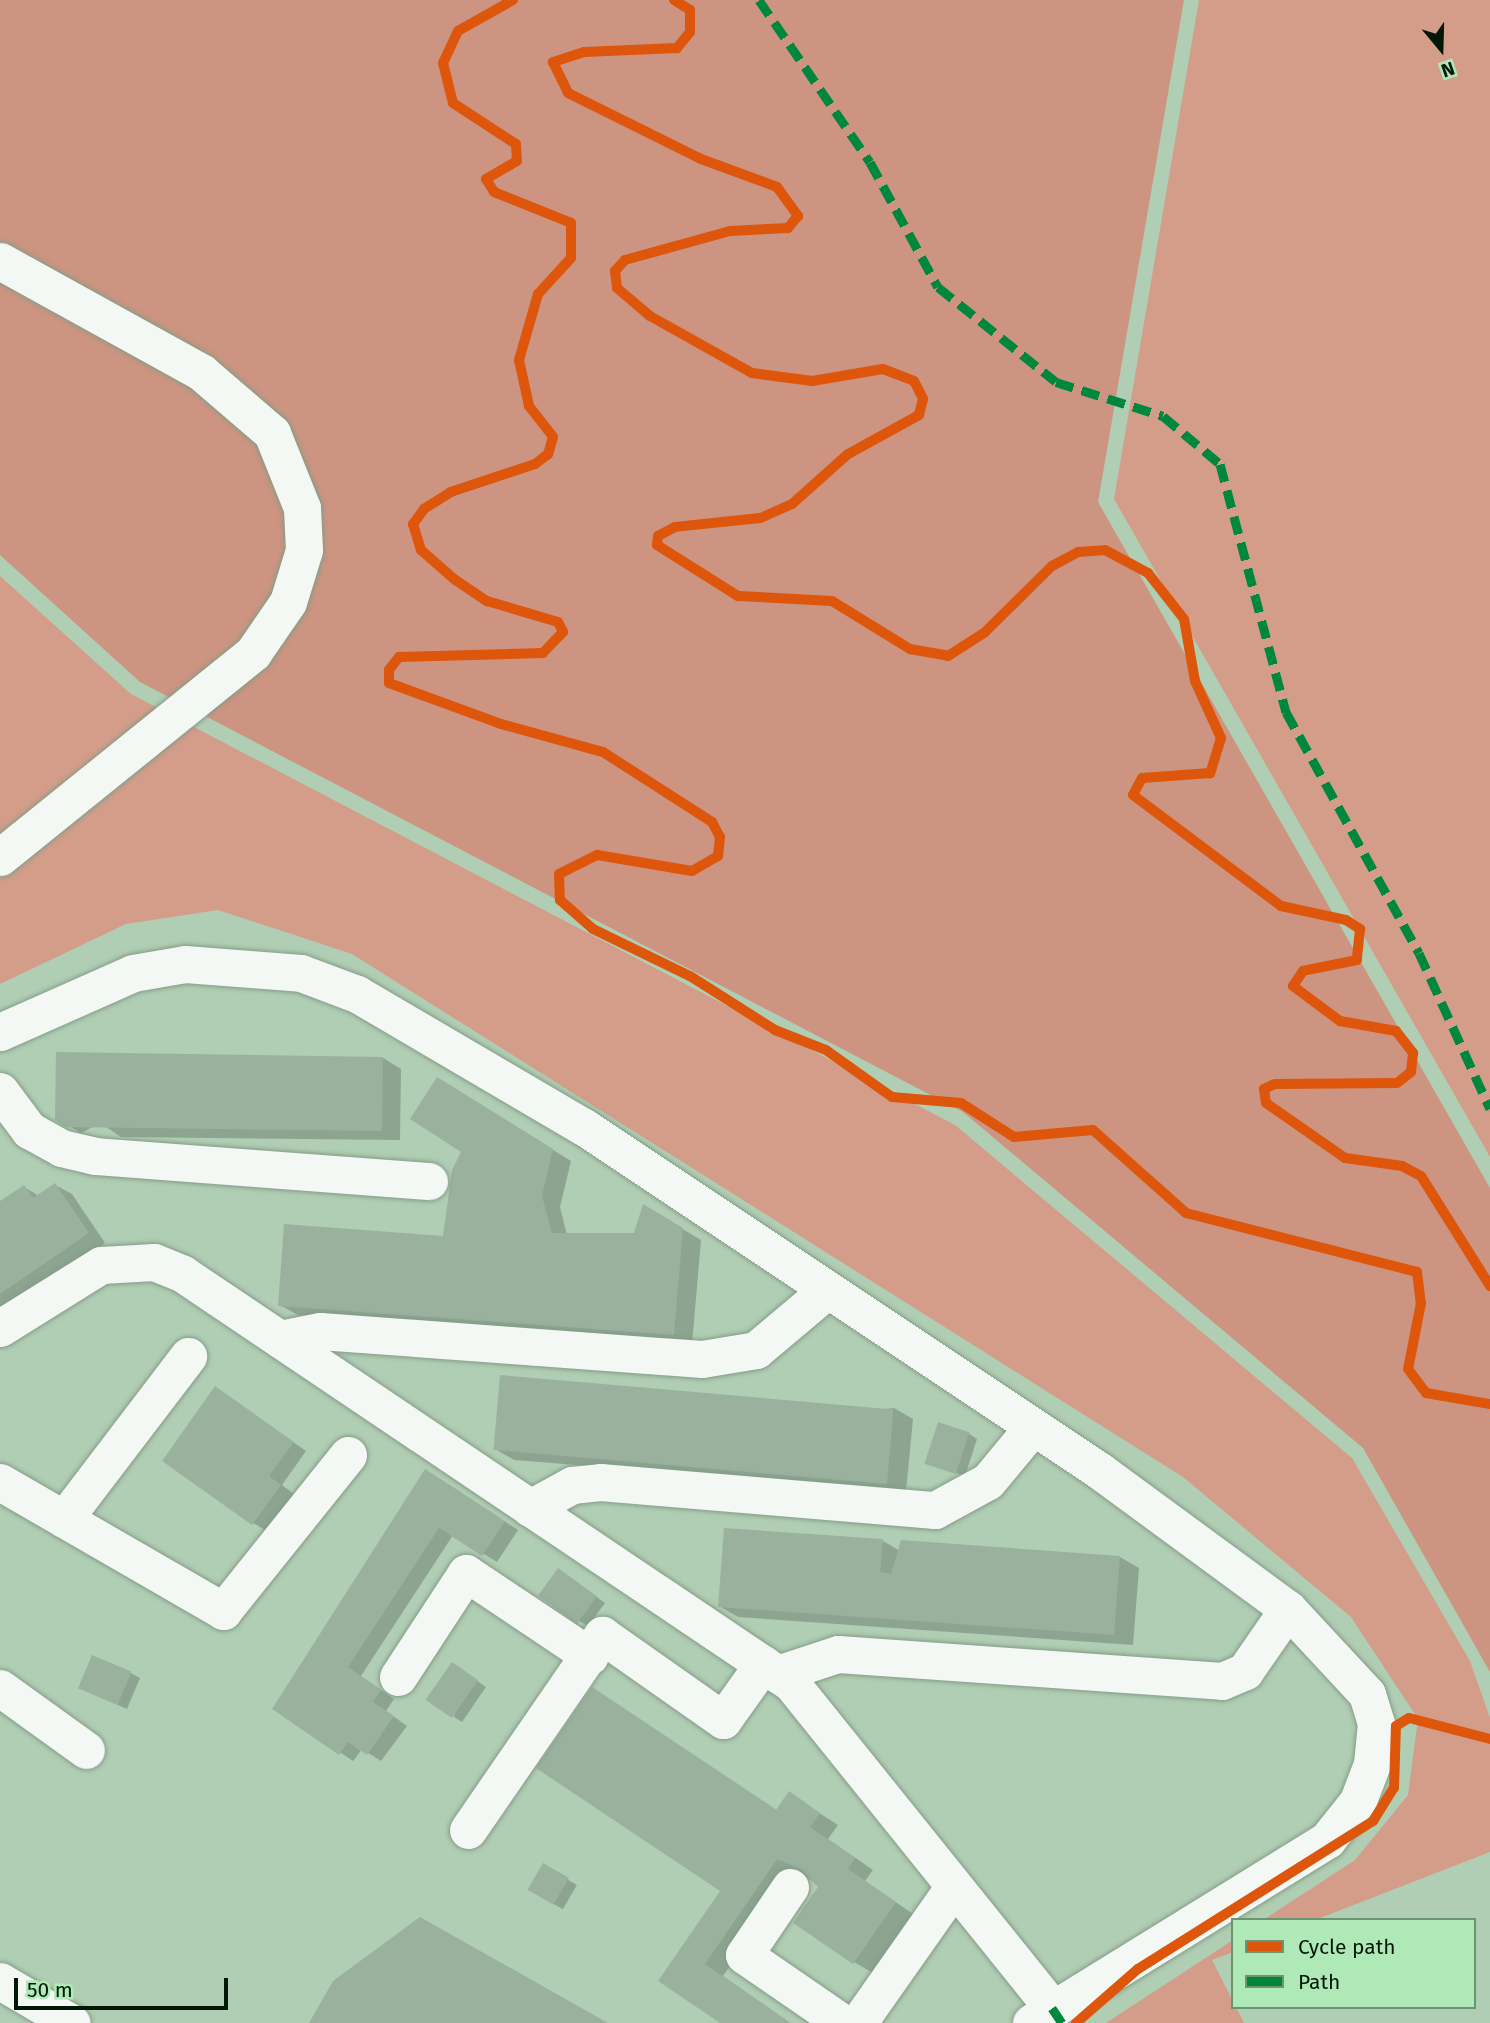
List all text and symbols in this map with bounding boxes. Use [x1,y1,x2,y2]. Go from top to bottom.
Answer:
north arrow [1406,14,1476,84]
text: N [1438,56,1458,82]
legend [1231,1918,1476,2009]
text: Cycle path [1298,1934,1396,1960]
scale bar [18,1964,231,2008]
text: Path [1298,1969,1340,1995]
text: 50 m [27,1977,73,2003]

